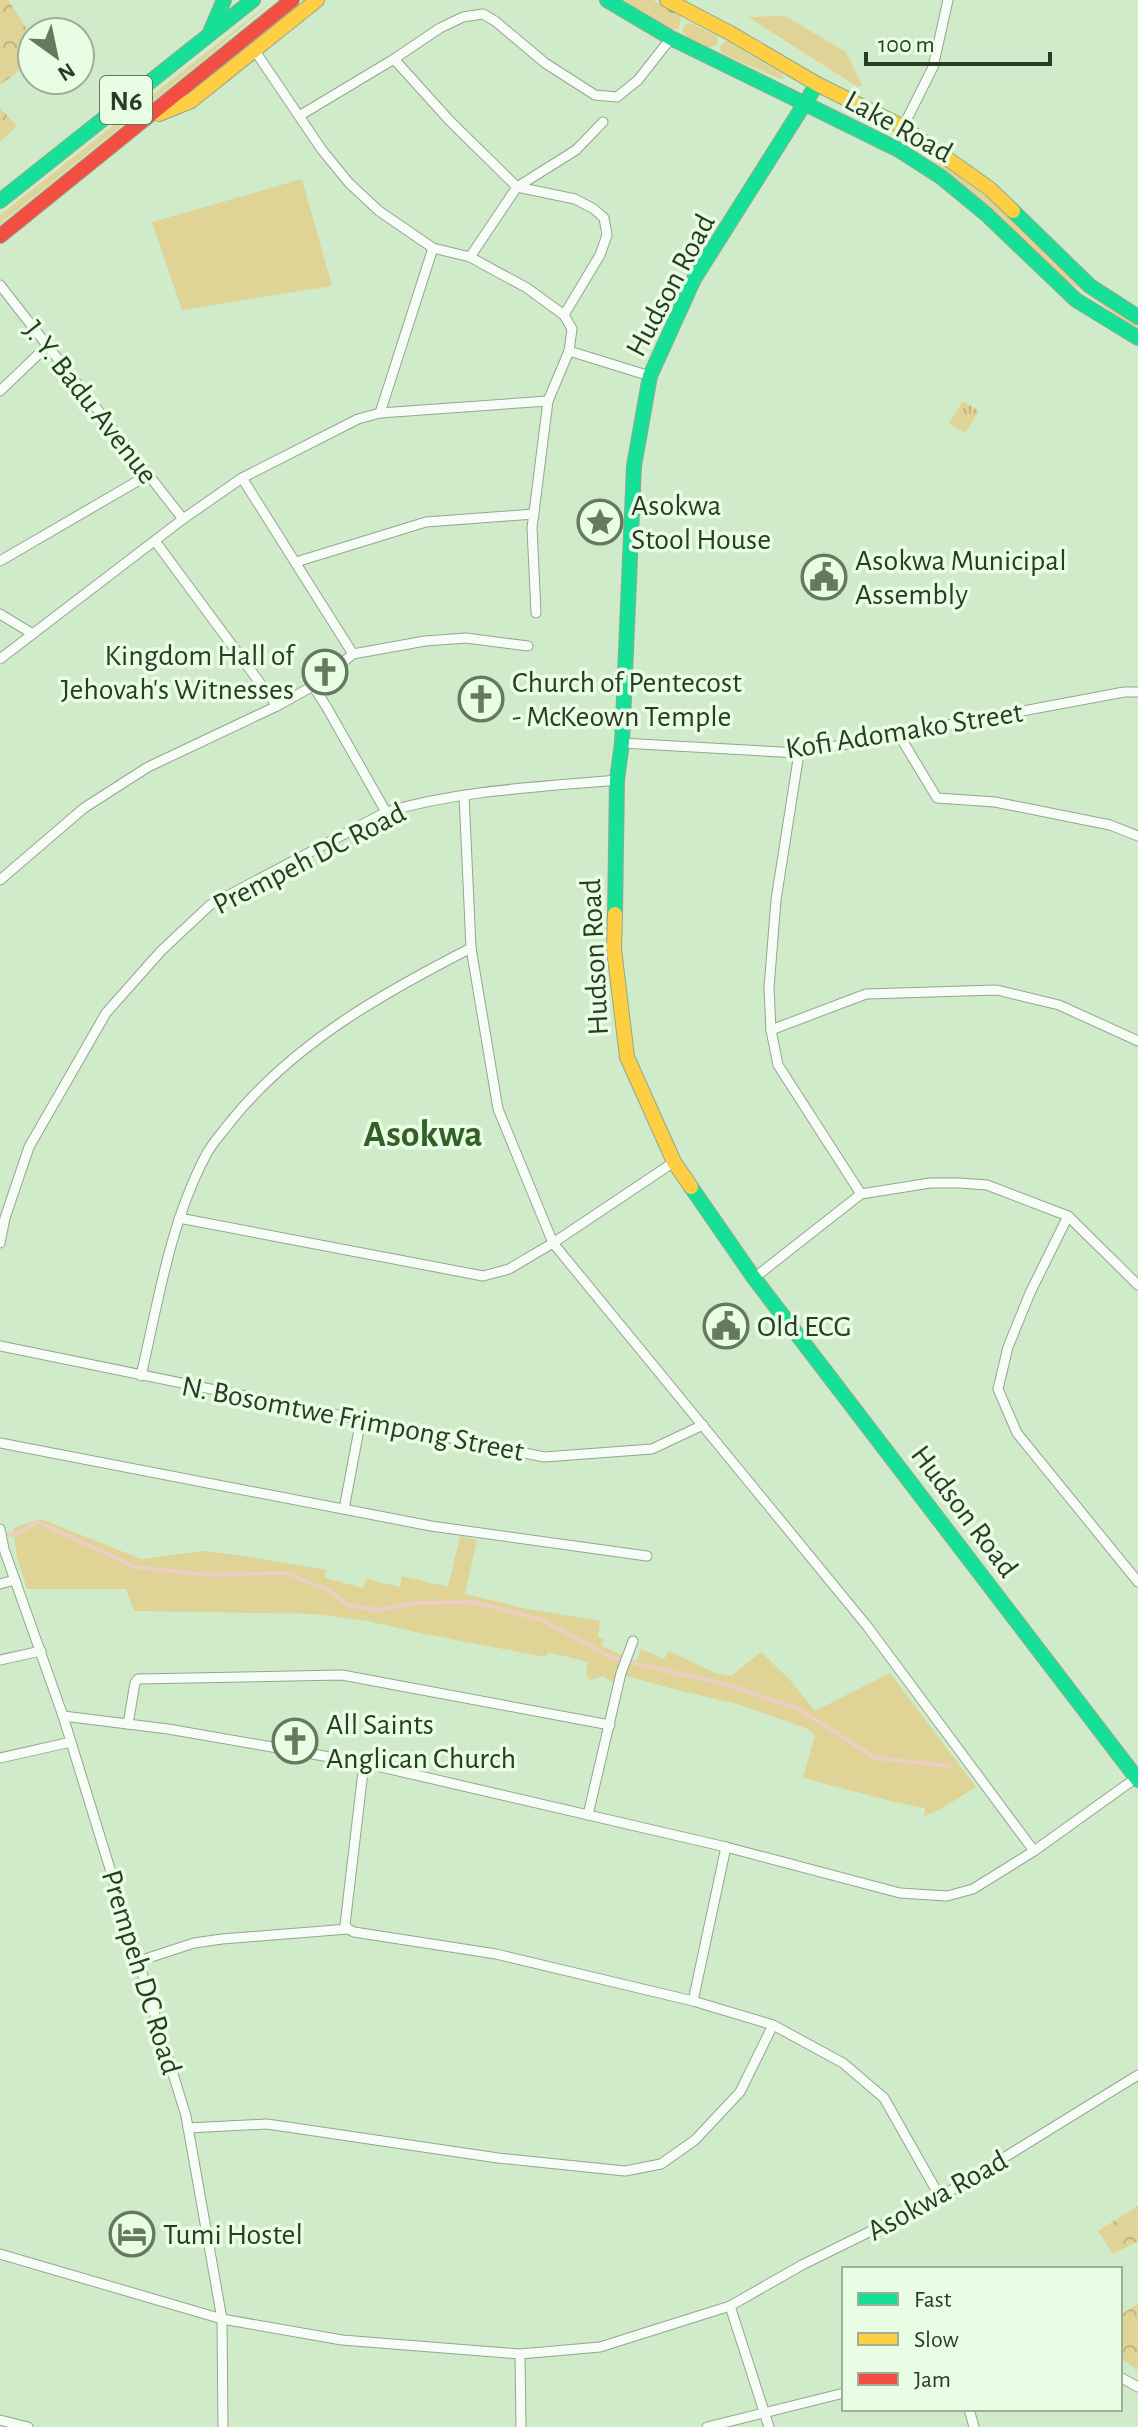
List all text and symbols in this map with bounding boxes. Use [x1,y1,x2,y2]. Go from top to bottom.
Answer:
north arrow [16,16,96,96]
scale bar [866,16,1050,66]
text: 100 m [878,33,935,57]
text: N [54,59,79,85]
road number: N6 [100,76,152,124]
street label: Lake Road [840,85,957,169]
street label: Hudson Road [621,209,721,362]
street label: J. Y. Badu Avenue [17,315,163,490]
place label: Asokwa Stool House [631,491,771,555]
place icon: Asokwa Stool House [576,498,624,546]
place label: Asokwa Municipal Assembly [855,546,1067,610]
public building icon: Asokwa Municipal Assembly [800,553,848,601]
place label: Kingdom Hall of Jehovah's Witnesses [61,641,296,705]
church icon: Kingdom Hall of Jehovah's Witnesses [301,648,349,696]
place label: Church of Pentecost - McKeown Temple [512,668,742,732]
church icon: Church of Pentecost - McKeown Temple [457,675,505,723]
street label: Kofi Adomako Street [783,697,1025,765]
street label: Prempeh DC Road [208,797,411,920]
street label: Hudson Road [576,878,614,1036]
district label: Asokwa [363,1116,483,1154]
public building icon: Old ECG [702,1302,750,1350]
place label: Old ECG [757,1312,852,1342]
street label: N. Bosomtwe Frimpong Street [179,1371,527,1467]
street label: Hudson Road [905,1440,1023,1583]
place label: All Saints Anglican Church [326,1710,516,1774]
church icon: All Saints Anglican Church [271,1717,319,1765]
street label: Prempeh DC Road [96,1867,186,2078]
street label: Asokwa Road [862,2145,1013,2247]
hotel icon: Tumi Hostel [108,2210,156,2258]
place label: Tumi Hostel [163,2220,303,2250]
legend [842,2267,1122,2411]
text: Fast [914,2288,952,2312]
text: Slow [914,2328,959,2352]
text: Jam [914,2368,951,2392]

